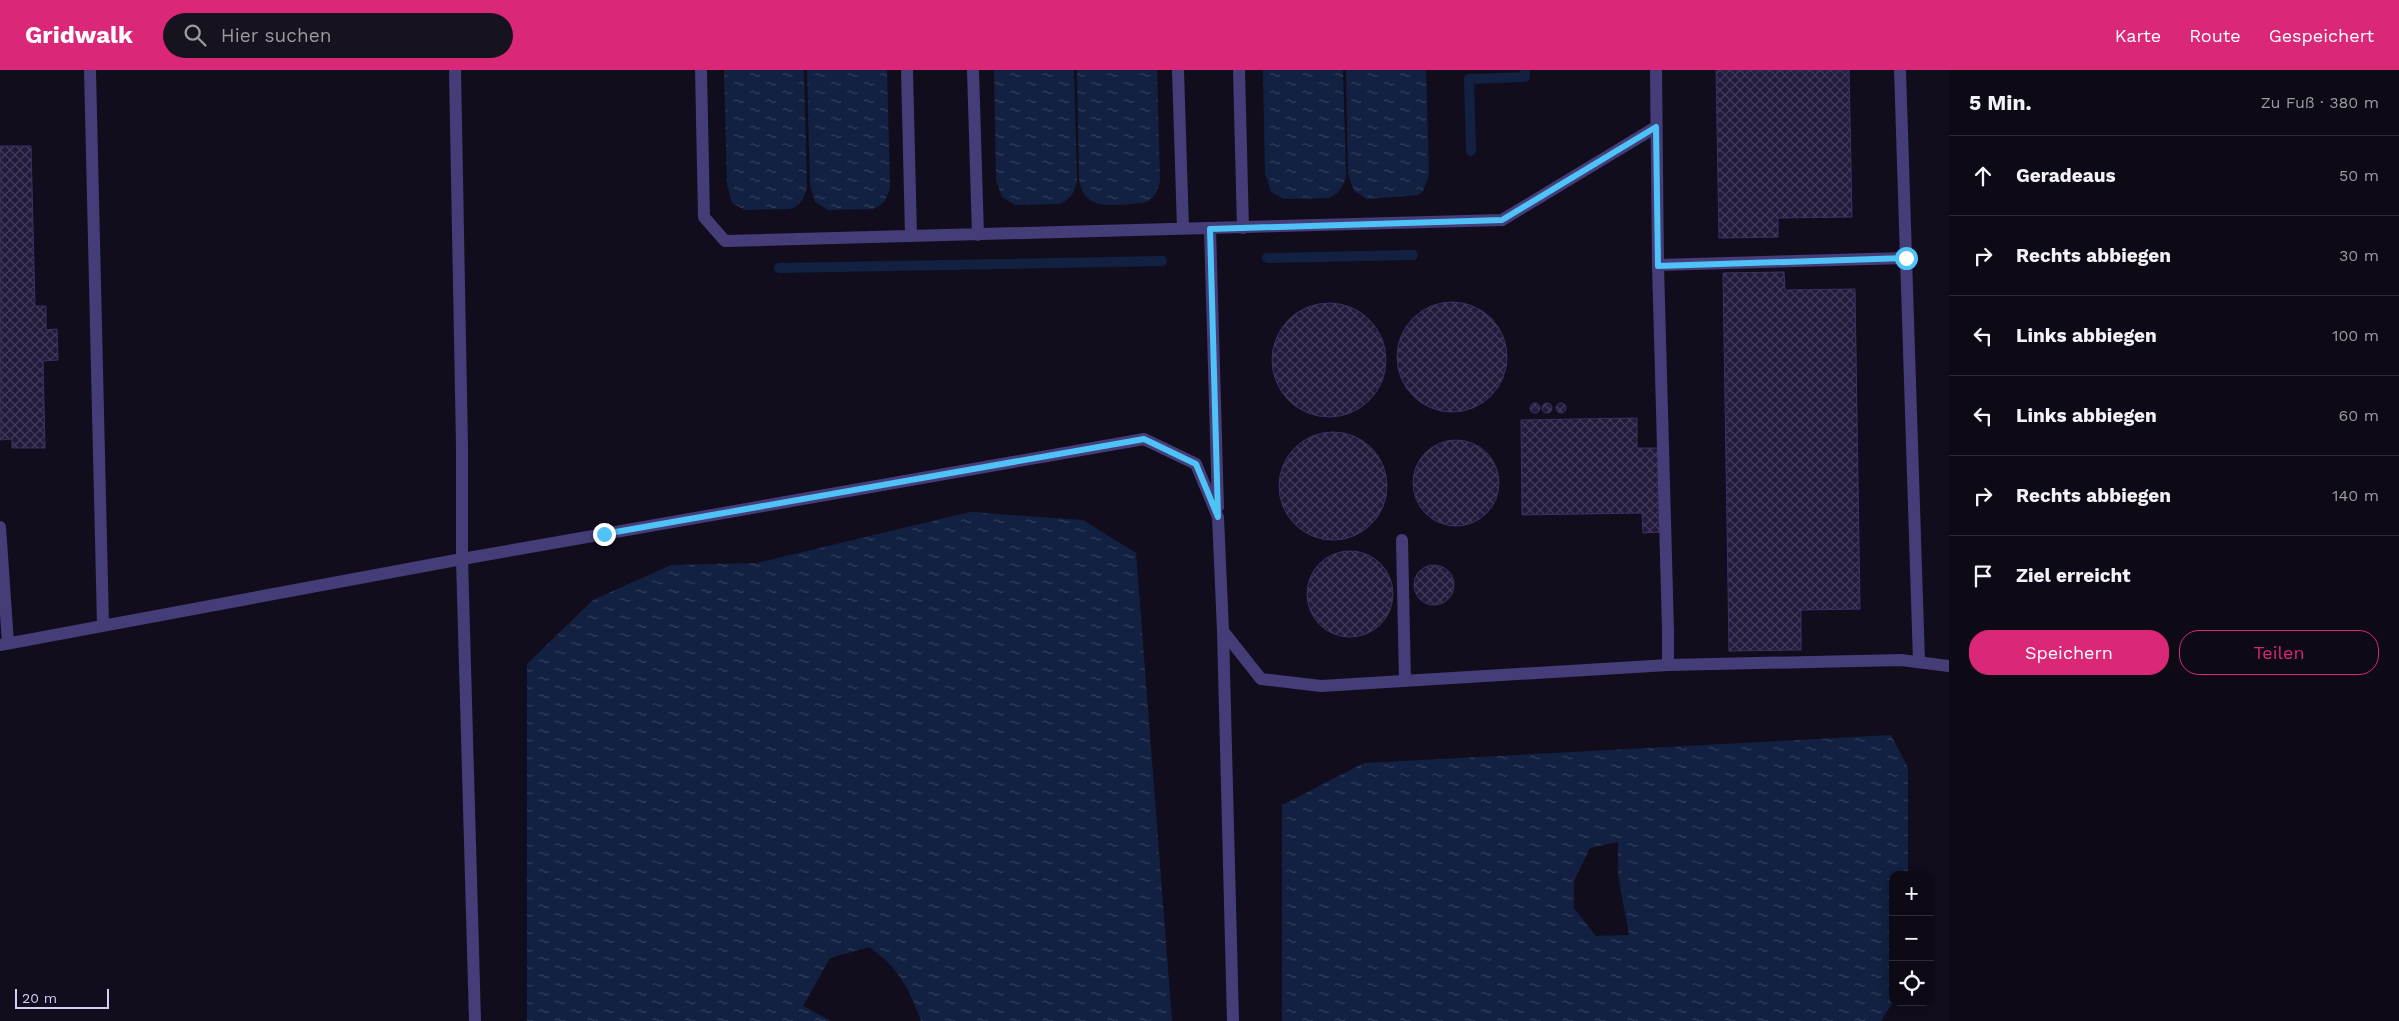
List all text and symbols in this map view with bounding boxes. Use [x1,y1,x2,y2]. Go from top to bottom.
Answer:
search box [163,13,513,58]
text: Gridwalk [25,21,133,49]
icon: search [181,21,209,49]
text: Hier suchen [221,24,331,47]
text: Karte [2115,25,2161,46]
text: Route [2189,25,2241,46]
text: Gespeichert [2269,25,2374,46]
text: 5 Min. [1969,90,2032,115]
text: Zu Fuß · 380 m [2261,93,2379,112]
icon: ahead [1969,162,1997,190]
text: Geradeaus [2016,164,2116,187]
text: 50 m [2339,166,2379,185]
icon: right [1969,242,1997,270]
text: Rechts abbiegen [2016,244,2171,267]
text: 30 m [2339,246,2379,265]
route start [1895,247,1918,270]
icon: left [1969,322,1997,350]
text: Links abbiegen [2016,324,2157,347]
text: 100 m [2332,326,2379,345]
icon: left [1969,402,1997,430]
text: Links abbiegen [2016,404,2157,427]
text: 60 m [2339,406,2379,425]
icon: right [1969,482,1997,510]
text: Rechts abbiegen [2016,484,2171,507]
text: 140 m [2332,486,2379,505]
route end [593,523,616,546]
icon: arrive [1969,562,1997,590]
text: Ziel erreicht [2016,564,2131,587]
button: Speichern [1969,630,2169,675]
button: Teilen [2179,630,2379,675]
map controls [1889,871,1934,1006]
button: + [1889,871,1934,916]
button: − [1889,916,1934,961]
button: locate [1889,961,1934,1006]
scale bar [15,986,109,1009]
text: 20 m [22,990,57,1006]

